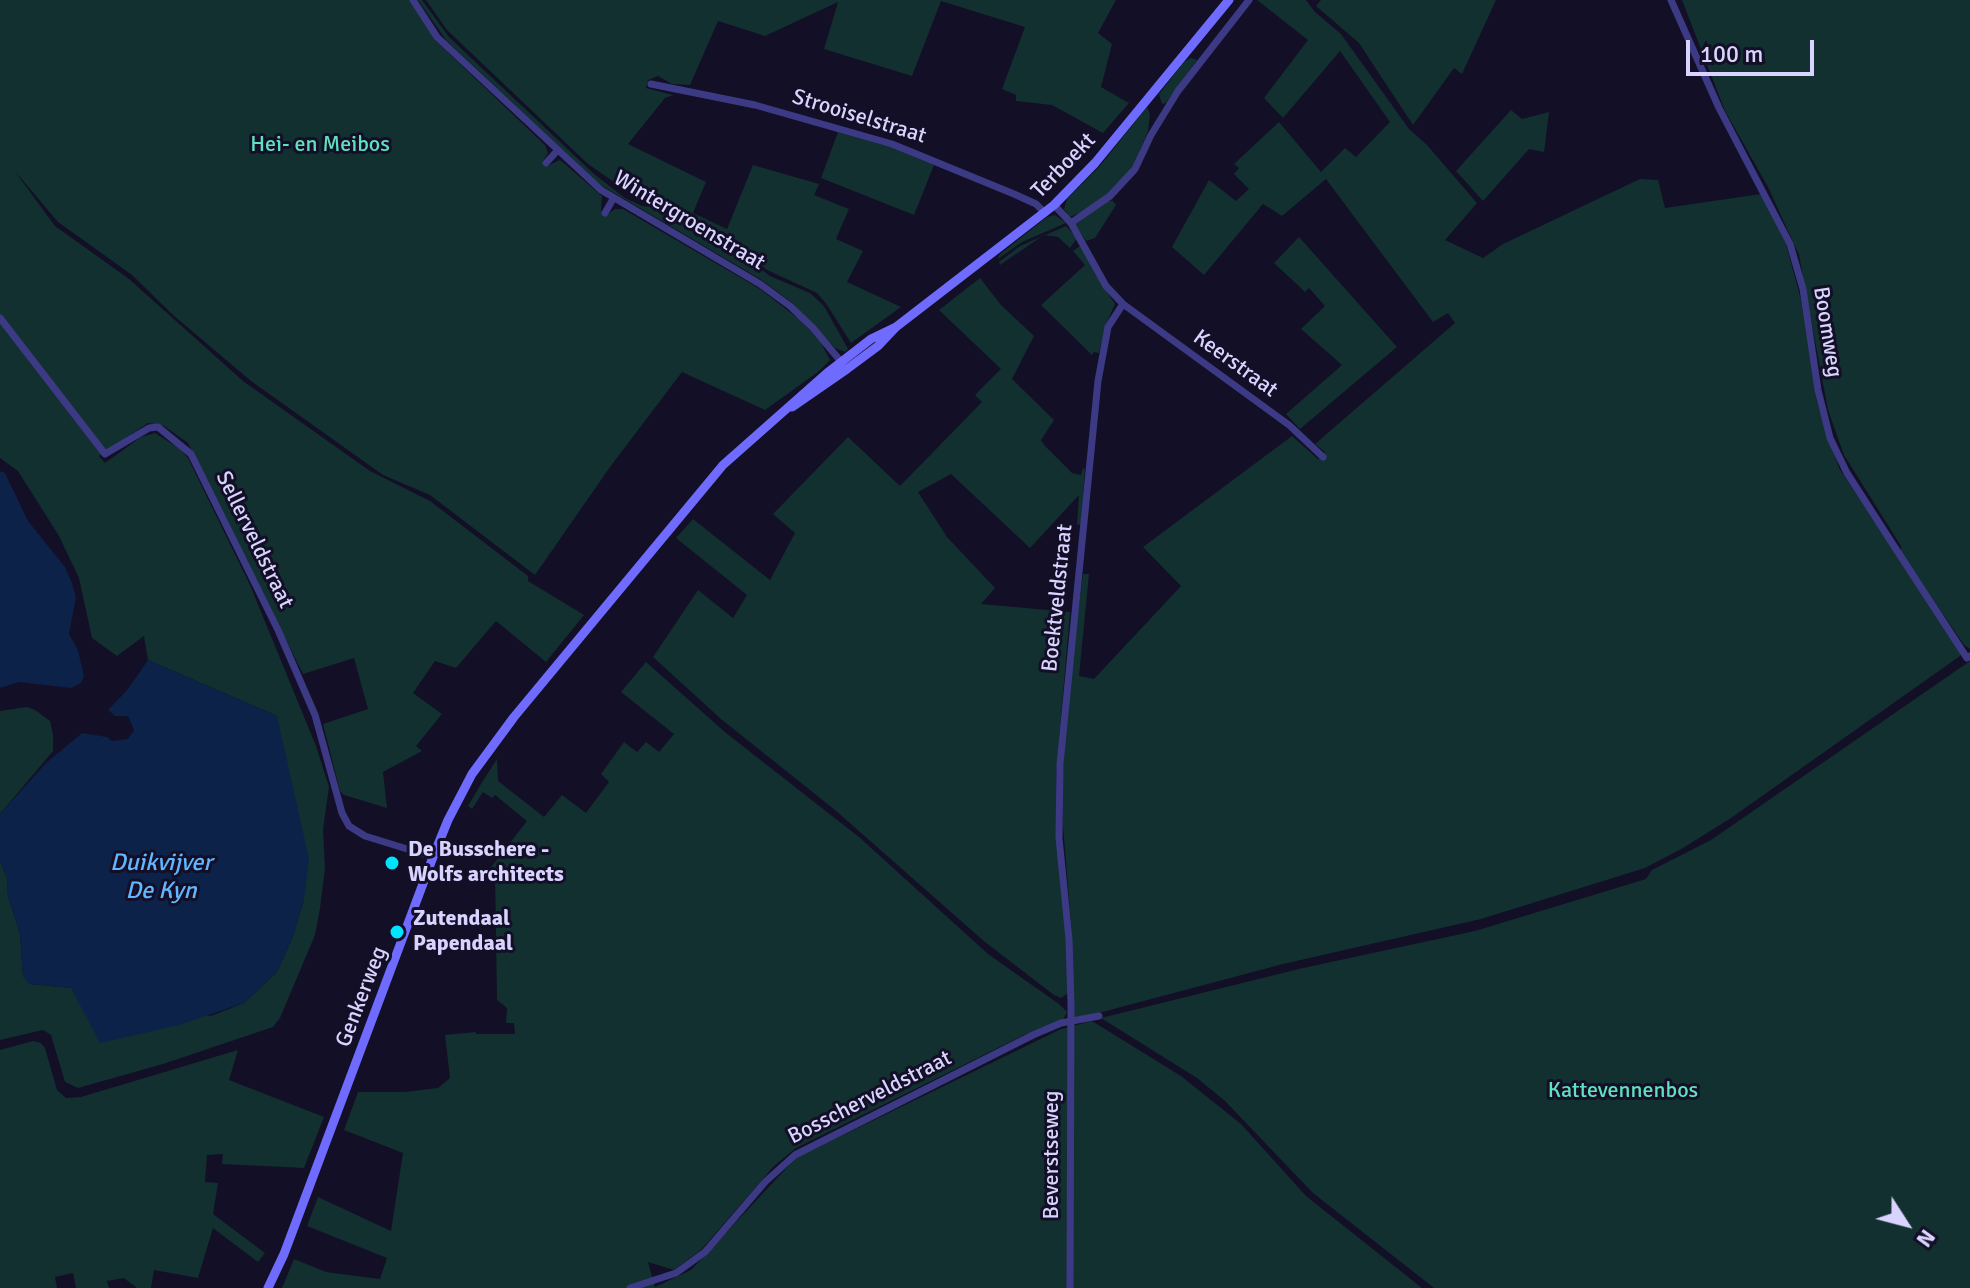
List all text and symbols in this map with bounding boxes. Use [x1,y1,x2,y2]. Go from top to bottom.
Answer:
scale bar [1690,24,1818,74]
text: 100 m [1700,39,1763,69]
street label: Strooiselstraat [789,84,929,150]
street label: Terboekt [1026,128,1102,204]
park label: Hei- en Meibos [250,132,390,158]
street label: Wintergroenstraat [609,165,769,277]
street label: Boomweg [1807,285,1847,379]
street label: Keerstraat [1188,325,1282,403]
street label: Sellerveldstraat [209,467,299,613]
street label: Boektveldstraat [1037,523,1079,673]
place label: De Busschere - Wolfs architects [408,837,564,888]
water label: Duikvijver De Kyn [110,850,212,906]
marker: De Busschere - Wolfs architects [383,854,401,872]
place label: Zutendaal Papendaal [413,906,513,958]
marker: Zutendaal Papendaal [388,923,406,941]
street label: Genkerweg [331,943,393,1051]
street label: Bosscherveldstraat [784,1045,956,1151]
park label: Kattevennenbos [1548,1078,1698,1104]
street label: Beverstseweg [1039,1091,1065,1219]
north arrow [1866,1184,1946,1264]
text: N [1910,1224,1941,1253]

